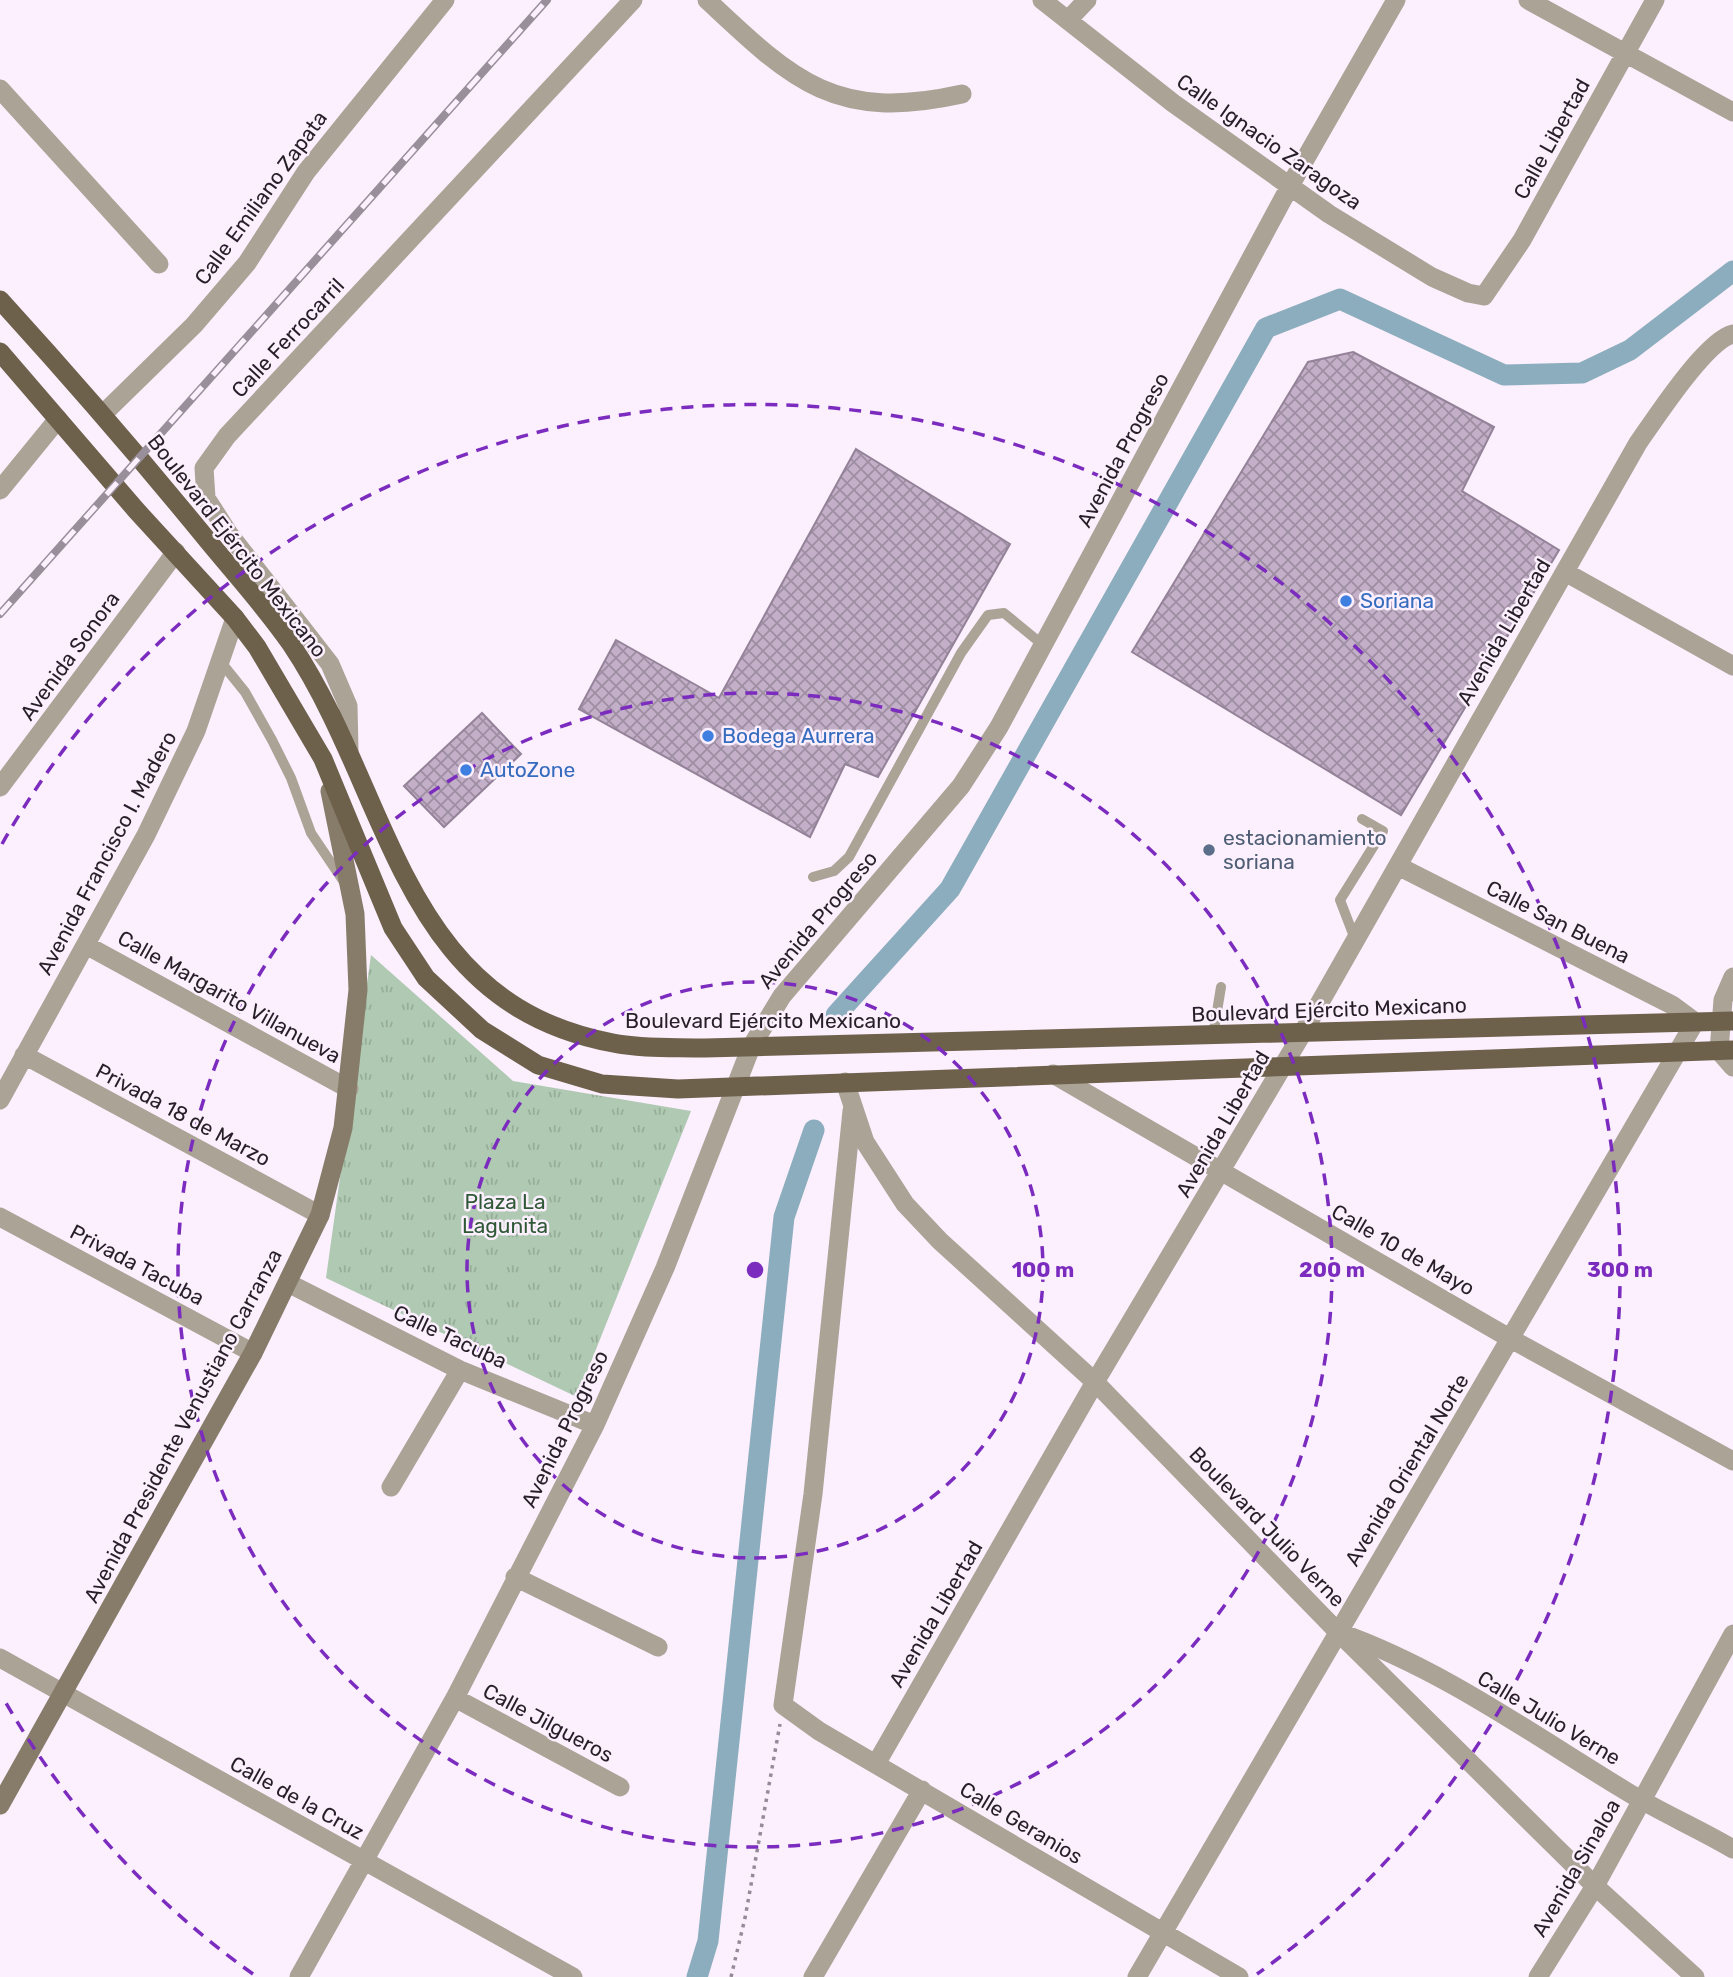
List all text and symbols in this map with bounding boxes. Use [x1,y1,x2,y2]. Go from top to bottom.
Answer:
street label: Calle Ignacio Zaragoza [1172,68,1366,215]
street label: Calle Libertad [1508,74,1595,203]
street label: Calle Emiliano Zapata [189,106,332,290]
street label: Calle Ferrocarril [226,273,349,402]
street label: Avenida Progreso [1071,368,1174,531]
street label: Boulevard Ejército Mexicano [143,429,332,662]
street label: Avenida Libertad [1452,554,1556,709]
street label: Avenida Sonora [15,587,125,725]
place label: Soriana [1360,588,1434,613]
marker: Soriana [1338,593,1354,609]
place label: Bodega Aurrera [722,723,875,748]
street label: Avenida Francisco I. Madero [32,727,181,979]
marker: Bodega Aurrera [700,728,716,744]
place label: AutoZone [480,757,575,782]
marker: AutoZone [458,762,474,778]
place label: estacionamiento soriana [1223,825,1387,874]
marker: estacionamiento soriana [1201,842,1217,858]
street label: Avenida Progreso [753,846,882,993]
street label: Calle San Buena [1482,875,1634,969]
street label: Calle Margarito Villanueva [113,925,345,1068]
street label: Boulevard Ejército Mexicano [1191,992,1467,1027]
street label: Boulevard Ejército Mexicano [625,1008,901,1033]
street label: Avenida Libertad [1171,1046,1275,1201]
street label: Privada 18 de Marzo [92,1058,275,1171]
park label: Plaza La Lagunita [462,1189,548,1238]
street label: Calle 10 de Mayo [1327,1199,1479,1301]
street label: Privada Tacuba [66,1219,209,1310]
street label: Avenida Presidente Venustiano Carranza [78,1245,287,1607]
text: 100 m [1012,1257,1074,1282]
text: 200 m [1299,1257,1365,1282]
text: 300 m [1587,1257,1653,1282]
centre of rings [743,1258,767,1282]
street label: Calle Tacuba [390,1299,511,1374]
street label: Avenida Progreso [516,1346,613,1511]
street label: Avenida Oriental Norte [1339,1369,1474,1570]
street label: Boulevard Julio Verne [1184,1441,1350,1612]
street label: Avenida Libertad [884,1536,988,1691]
street label: Calle Julio Verne [1473,1665,1625,1770]
street label: Calle Jilgueros [479,1678,618,1767]
street label: Calle de la Cruz [226,1750,369,1845]
street label: Calle Geranios [955,1776,1087,1869]
street label: Avenida Sinaloa [1526,1795,1625,1941]

